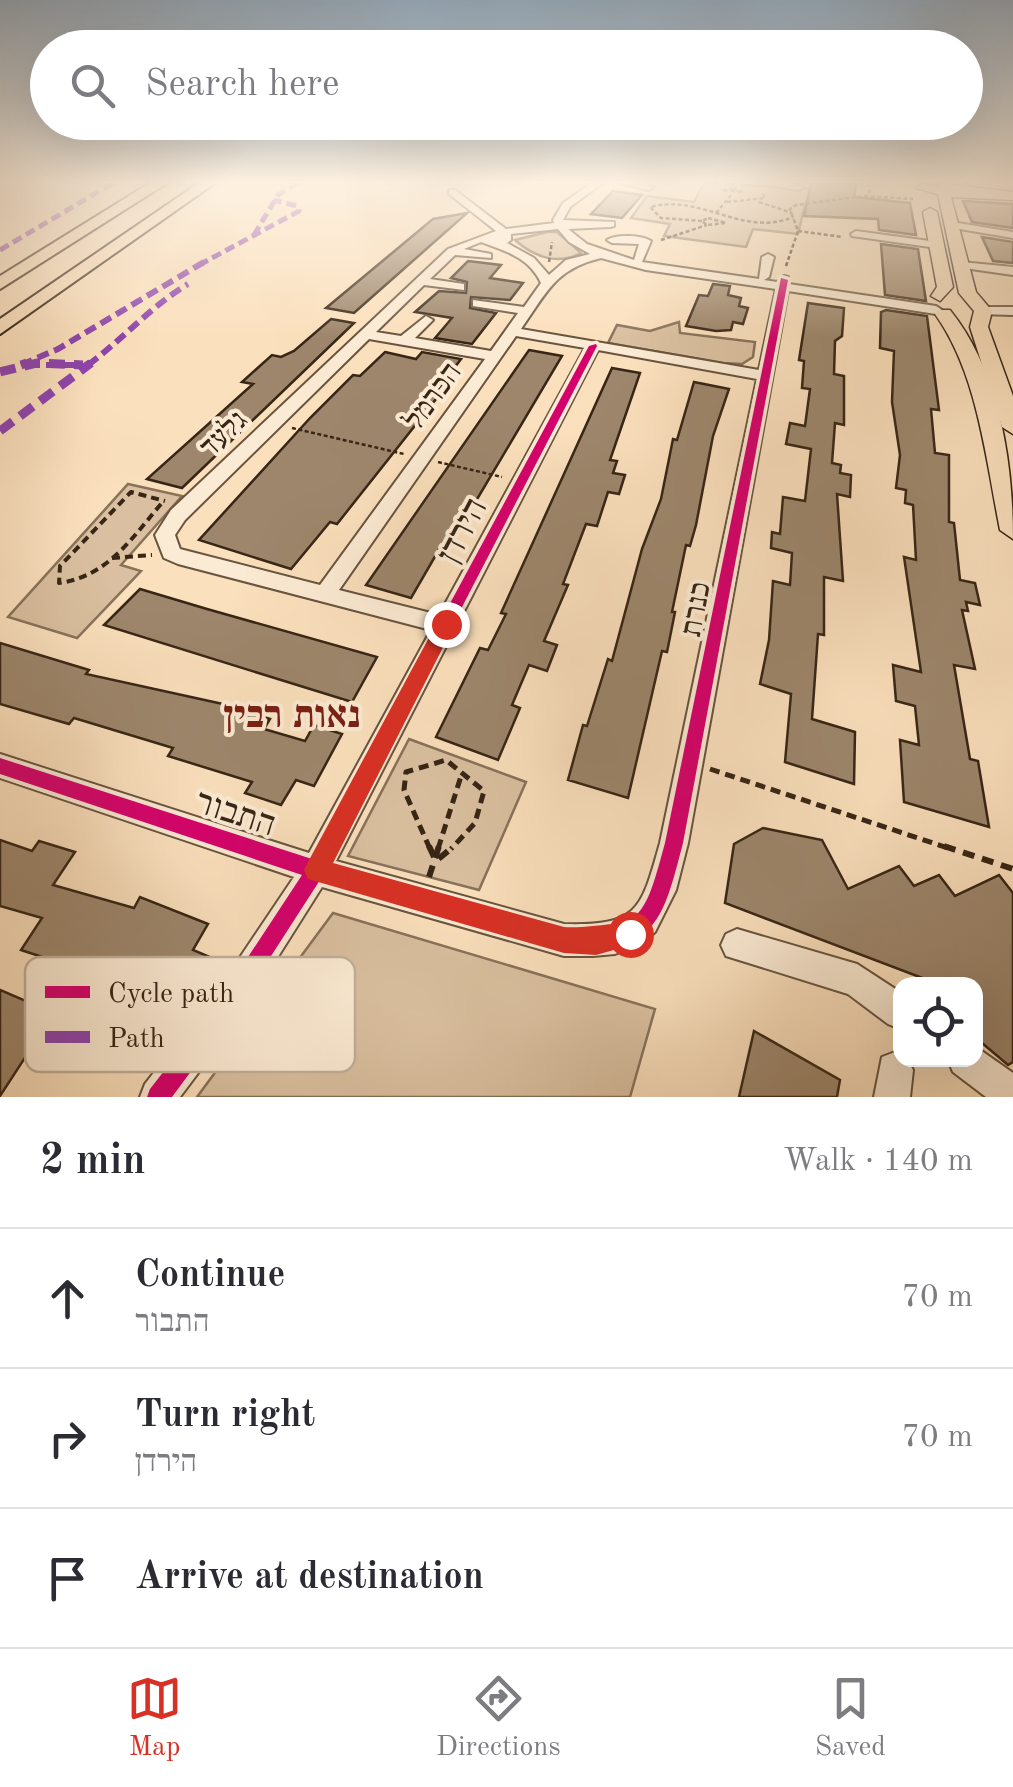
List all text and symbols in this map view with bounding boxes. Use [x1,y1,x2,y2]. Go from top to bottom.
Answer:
search box [30,30,983,140]
icon: search [65,58,120,113]
text: Search here [145,66,340,104]
street label: הכרמל [399,357,468,436]
street label: גלעד [194,405,254,463]
street label: הירדן [432,493,495,569]
street label: כנרת [677,580,717,639]
route end [424,602,470,648]
district label: נאות רבין [224,698,360,736]
street label: התבור [191,785,279,844]
route start [608,912,654,958]
legend [25,957,355,1072]
map controls [893,977,983,1067]
button: locate [893,977,983,1067]
text: Cycle path [108,981,234,1009]
text: Path [108,1026,165,1054]
text: 2 min [40,1141,146,1183]
text: Walk · 140 m [783,1146,973,1178]
text: Continue [135,1257,285,1295]
icon: ahead [40,1271,95,1326]
text: 70 m [902,1282,973,1314]
text: התבור [135,1307,210,1339]
text: Turn right [135,1397,315,1435]
icon: right [40,1411,95,1466]
text: 70 m [902,1422,973,1454]
text: הירדן [135,1447,197,1479]
icon: arrive [40,1551,95,1606]
text: Arrive at destination [135,1559,484,1597]
tab: Map [127,1671,182,1766]
tab: Directions [436,1671,561,1766]
tab: Saved [815,1671,886,1766]

